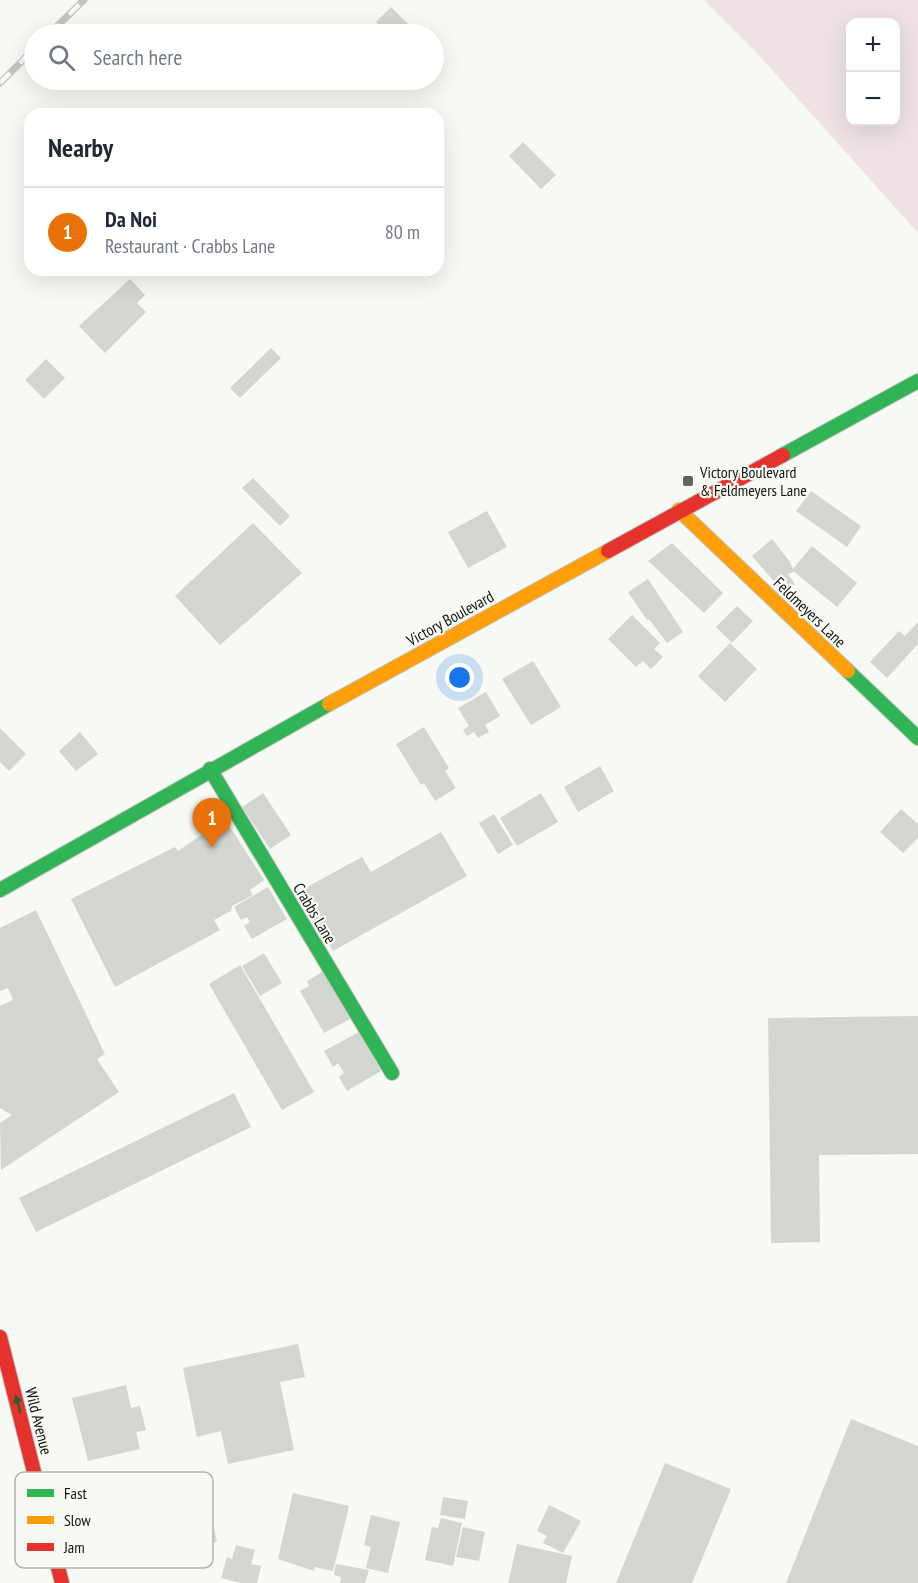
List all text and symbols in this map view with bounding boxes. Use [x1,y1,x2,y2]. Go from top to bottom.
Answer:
map controls [846,18,900,126]
button: + [846,18,900,72]
search box [24,24,444,90]
icon: search [45,41,78,74]
text: Search here [93,43,182,71]
button: − [846,72,900,126]
text: Nearby [48,131,113,164]
text: Da Noi [105,205,157,233]
text: 1 [63,219,72,245]
text: 80 m [385,219,420,245]
text: Restaurant · Crabbs Lane [105,233,275,259]
place label: Victory Boulevard & Feldmeyers Lane [699,462,807,500]
marker: Victory Boulevard & Feldmeyers Lane [681,474,695,488]
street label: Feldmeyers Lane [770,573,850,651]
street label: Victory Boulevard [402,586,497,651]
your location [445,663,474,692]
pin: 1 [192,798,232,848]
street label: Crabbs Lane [289,879,341,947]
street label: Wild Avenue [21,1385,57,1457]
one-way arrow [13,1395,22,1413]
legend [15,1472,213,1568]
text: Fast [64,1483,87,1503]
text: Slow [64,1510,91,1530]
text: Jam [63,1537,85,1557]

